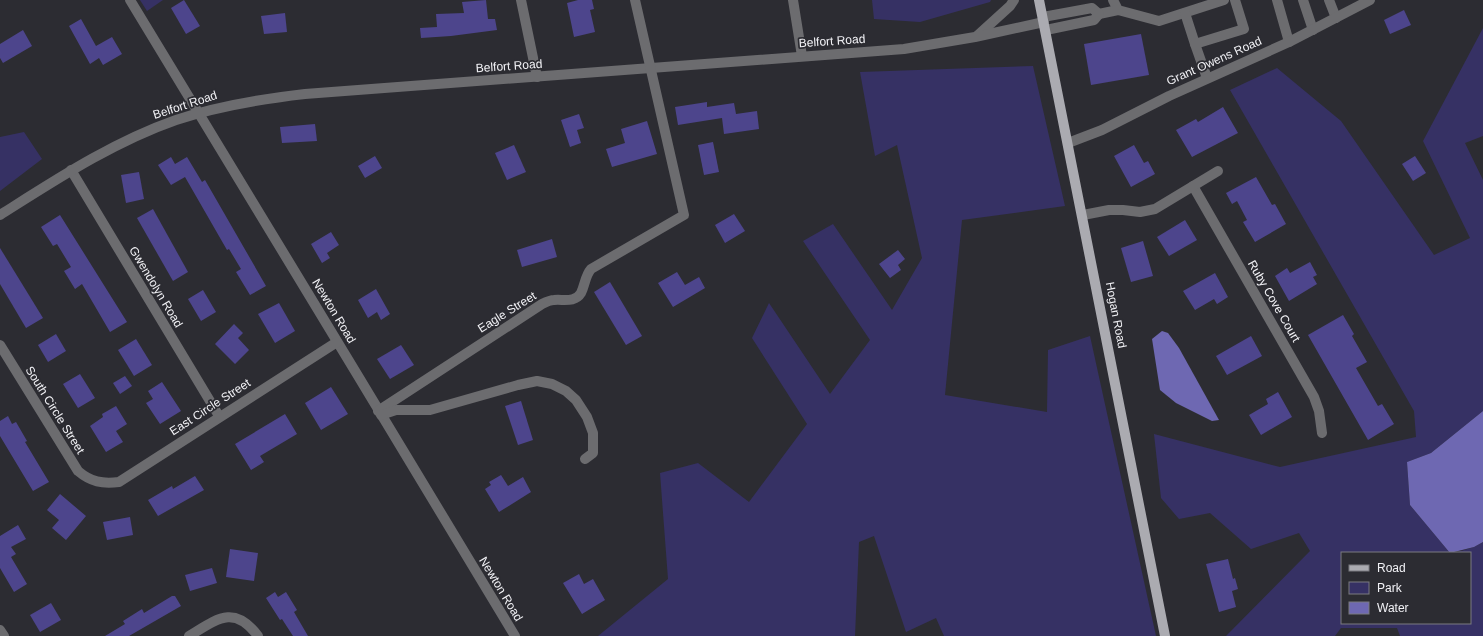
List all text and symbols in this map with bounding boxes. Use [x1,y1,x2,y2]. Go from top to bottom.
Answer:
street label: Belfort Road [798,32,866,50]
street label: Grant Owens Road [1164,34,1264,88]
street label: Belfort Road [475,57,543,75]
street label: Belfort Road [151,88,219,122]
street label: Gwendolyn Road [126,244,186,330]
street label: Ruby Cove Court [1245,258,1303,345]
street label: Newton Road [309,276,359,346]
street label: Hogan Road [1103,281,1129,349]
street label: Eagle Street [475,288,539,335]
street label: South Circle Street [22,364,88,457]
street label: East Circle Street [167,375,254,438]
legend [1341,552,1471,624]
street label: Newton Road [476,554,526,624]
text: Road [1377,561,1406,575]
text: Park [1377,581,1403,595]
text: Water [1377,601,1409,615]

